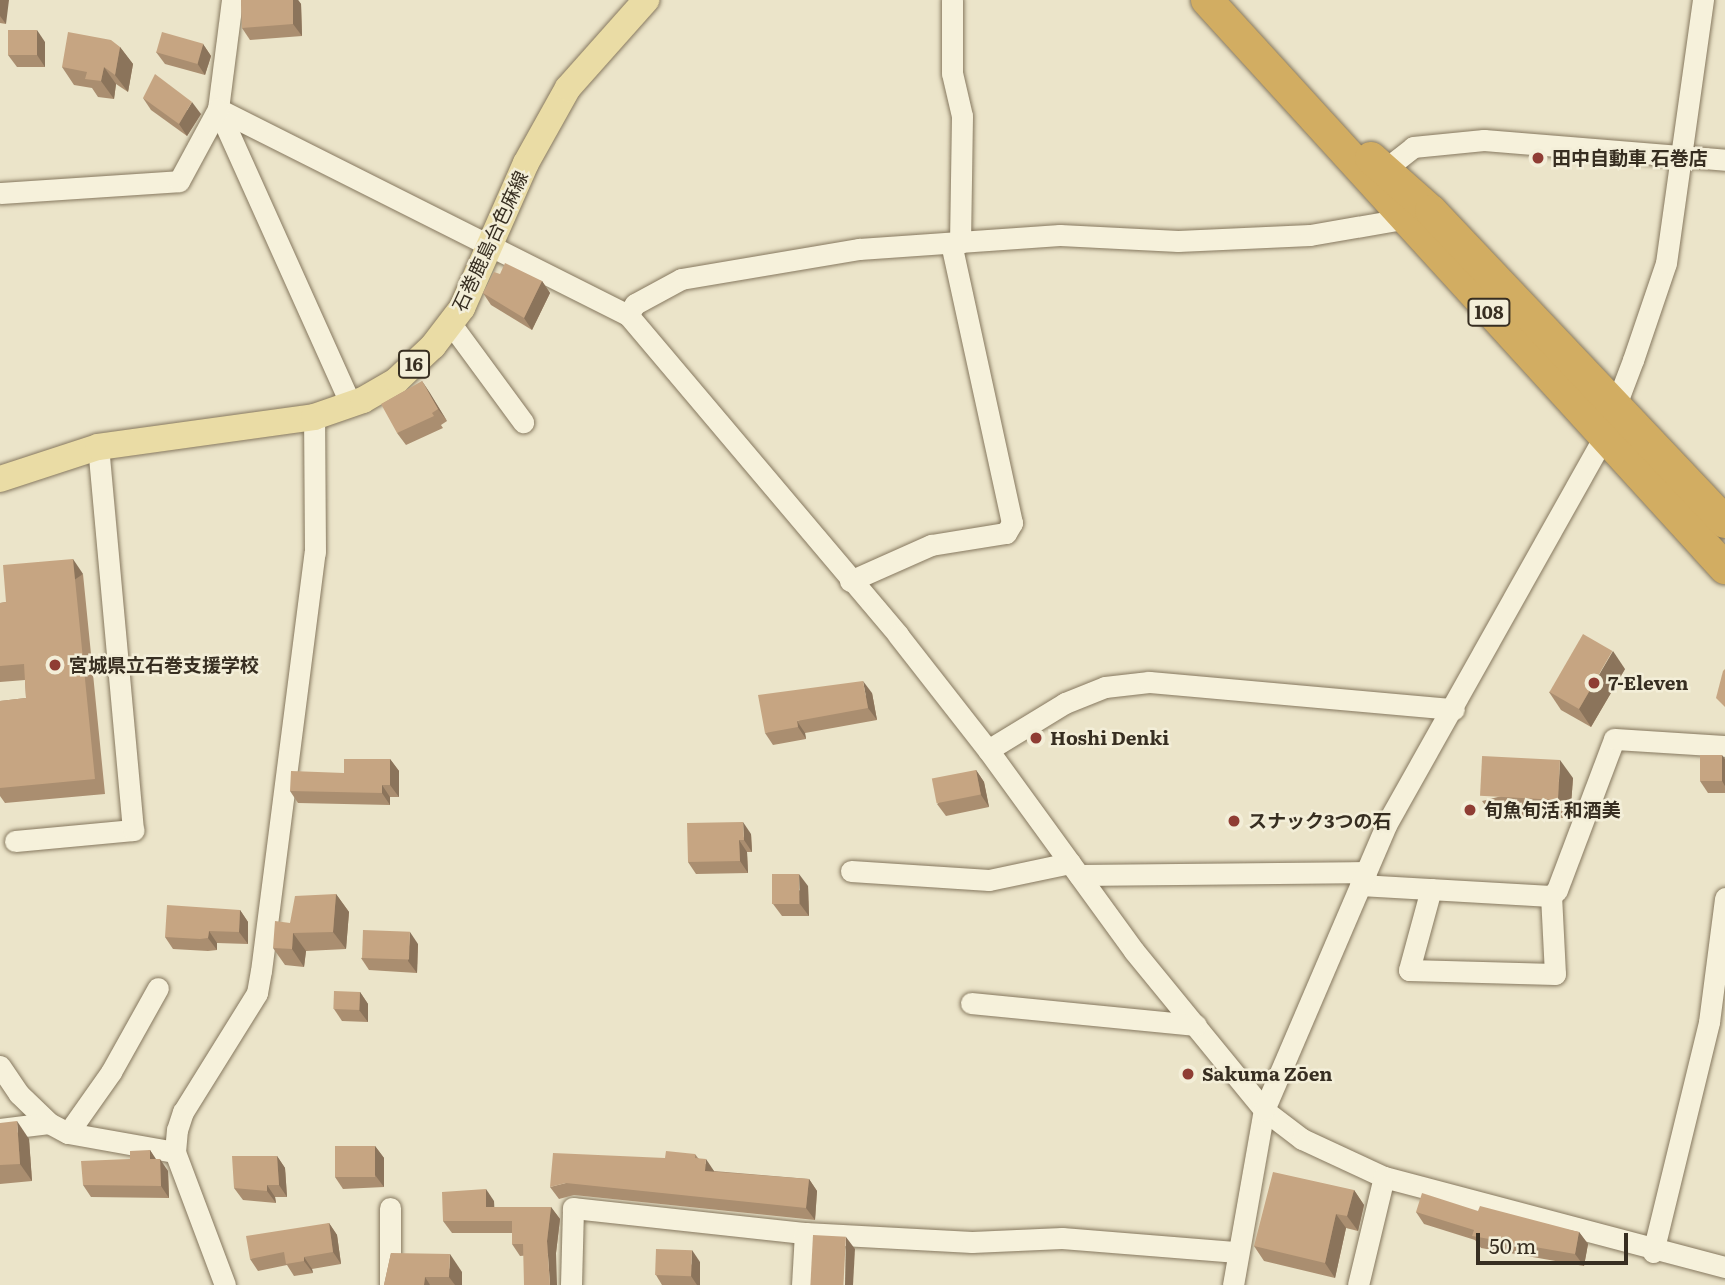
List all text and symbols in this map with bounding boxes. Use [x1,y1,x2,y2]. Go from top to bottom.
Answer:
place label: 田中自動車 石巻店 [1552,147,1708,169]
marker: 田中自動車 石巻店 [1530,150,1546,166]
street label: 石巻鹿島台色麻線 [448,167,532,315]
road number: 108 [1466,298,1512,326]
road number: 16 [396,350,432,378]
place label: 宮城県立石巻支援学校 [69,654,259,676]
marker: 宮城県立石巻支援学校 [47,657,63,673]
place label: 7-Eleven [1608,672,1689,694]
marker: 7-Eleven [1586,675,1602,691]
place label: Hoshi Denki [1050,727,1169,749]
marker: Hoshi Denki [1028,730,1044,746]
place label: 旬魚旬活 和酒美 [1484,799,1621,821]
marker: 旬魚旬活 和酒美 [1462,802,1478,818]
place label: スナック3つの石 [1248,810,1392,832]
marker: スナック3つの石 [1226,813,1242,829]
place label: Sakuma Zōen [1202,1063,1332,1085]
marker: Sakuma Zōen [1180,1066,1196,1082]
scale bar [1480,1218,1632,1262]
text: 50 m [1489,1229,1536,1260]

